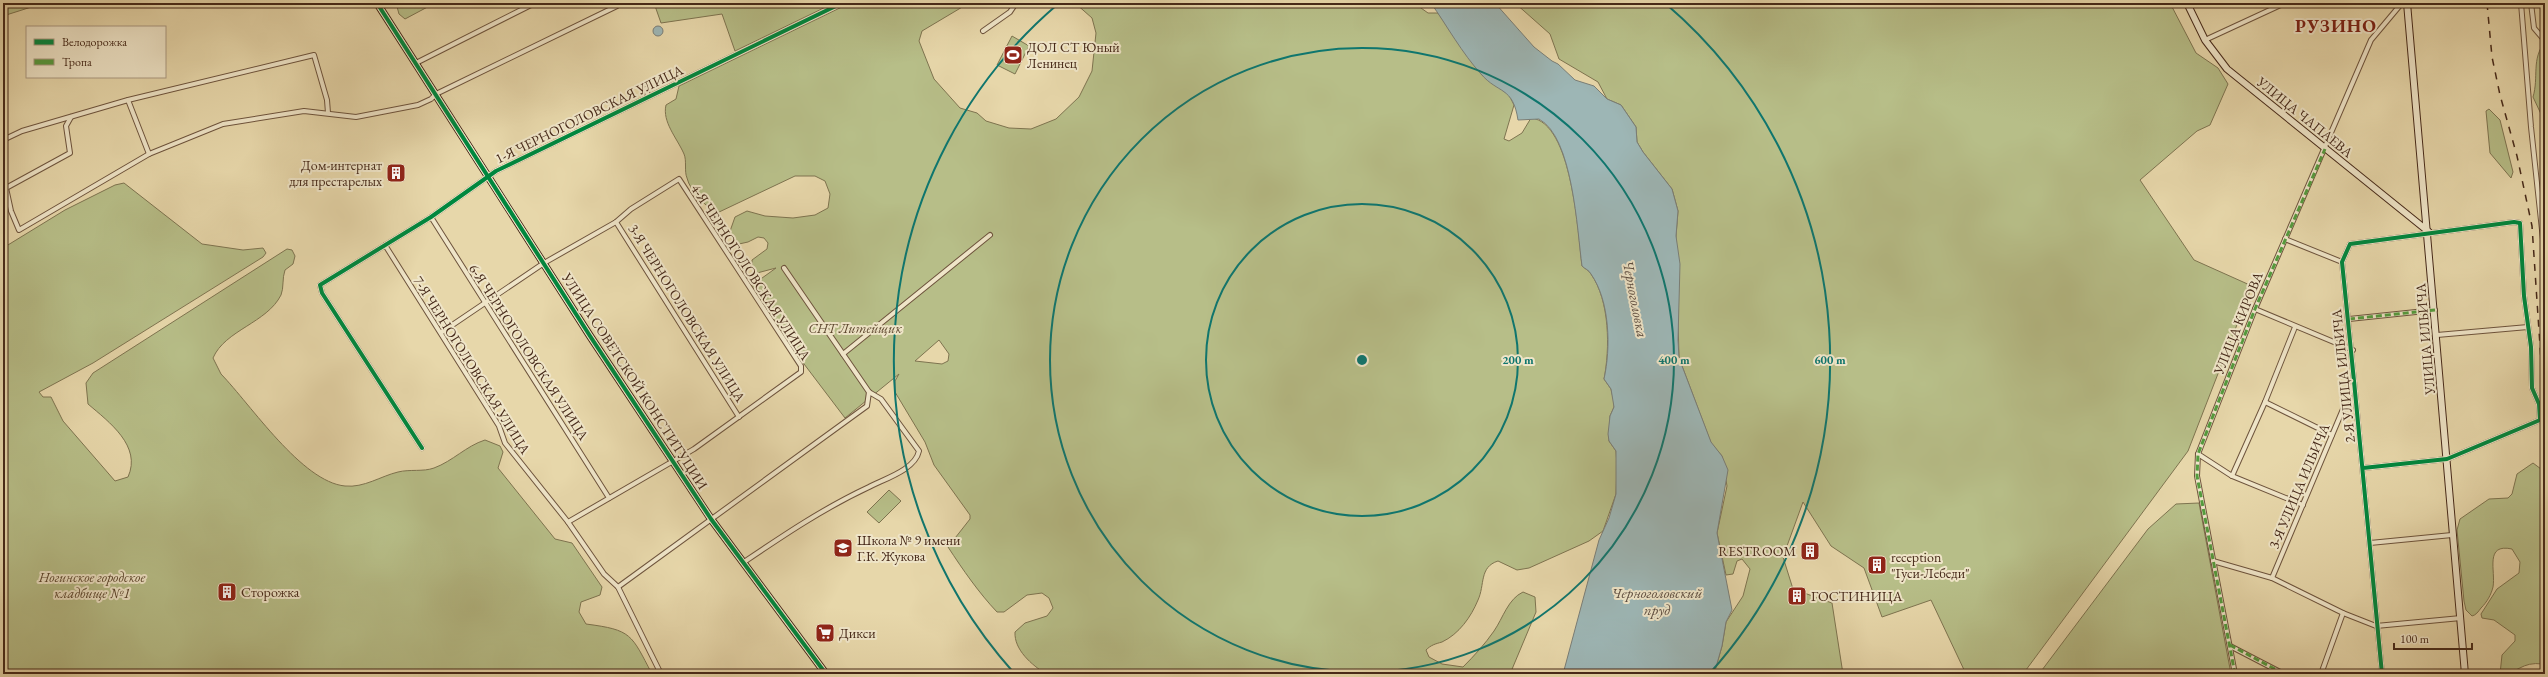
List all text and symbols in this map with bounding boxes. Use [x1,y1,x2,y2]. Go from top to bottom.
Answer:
district label: РУЗИНО [2295,14,2377,37]
legend [26,26,166,78]
text: Велодорожка [62,34,127,50]
place label: ДОЛ СТ Юный Ленинец [1027,38,1120,72]
sports icon: ДОЛ СТ Юный Ленинец [1002,44,1024,66]
text: Тропа [62,54,92,70]
street label: 1-Я ЧЕРНОГОЛОВСКАЯ УЛИЦА [492,60,686,167]
street label: УЛИЦА ЧАПАЕВА [2252,72,2357,162]
place label: Дом-интернат для престарелых [289,156,382,190]
building icon: Дом-интернат для престарелых [385,162,407,184]
street label: 4-Я ЧЕРНОГОЛОВСКАЯ УЛИЦА [687,180,815,364]
street label: 3-Я ЧЕРНОГОЛОВСКАЯ УЛИЦА [625,221,750,406]
water label: Черноголовка [1619,259,1652,339]
street label: 6-Я ЧЕРНОГОЛОВСКАЯ УЛИЦА [465,260,593,444]
street label: УЛИЦА СОВЕТСКОЙ КОНСТИТУЦИИ [558,269,712,493]
street label: УЛИЦА КИРОВА [2209,269,2267,378]
street label: 7-Я ЧЕРНОГОЛОВСКАЯ УЛИЦА [410,273,535,458]
street label: УЛИЦА ИЛЬИЧА [2411,282,2439,396]
street label: 2-Я УЛИЦА ИЛЬИЧА [2327,308,2359,444]
park label: СНТ Литейщик [808,319,902,337]
text: 200 m [1502,352,1534,368]
text: 400 m [1658,352,1690,368]
text: 600 m [1814,352,1846,368]
centre of rings [1355,353,1369,367]
street label: 3-Я УЛИЦА ИЛЬИЧА [2264,420,2334,551]
place label: Школа № 9 имени Г.К. Жукова [857,531,961,565]
school or university icon: Школа № 9 имени Г.К. Жукова [832,537,854,559]
building icon: RESTROOM [1799,540,1821,562]
place label: RESTROOM [1718,542,1796,560]
place label: reception "Гуси-Лебеди" [1891,548,1970,582]
building icon: reception "Гуси-Лебеди" [1866,554,1888,576]
park label: Ногинское городское кладбище №1 [38,568,145,602]
building icon: Сторожка [216,581,238,603]
place label: Сторожка [241,583,300,601]
water label: Черноголовский пруд [1612,583,1703,619]
building icon: ГОСТИНИЦА [1786,585,1808,607]
place label: ГОСТИНИЦА [1811,587,1903,605]
supermarket icon: Дикси [814,622,836,644]
place label: Дикси [839,624,876,642]
scale bar [2394,625,2472,651]
text: 100 m [2400,631,2430,647]

